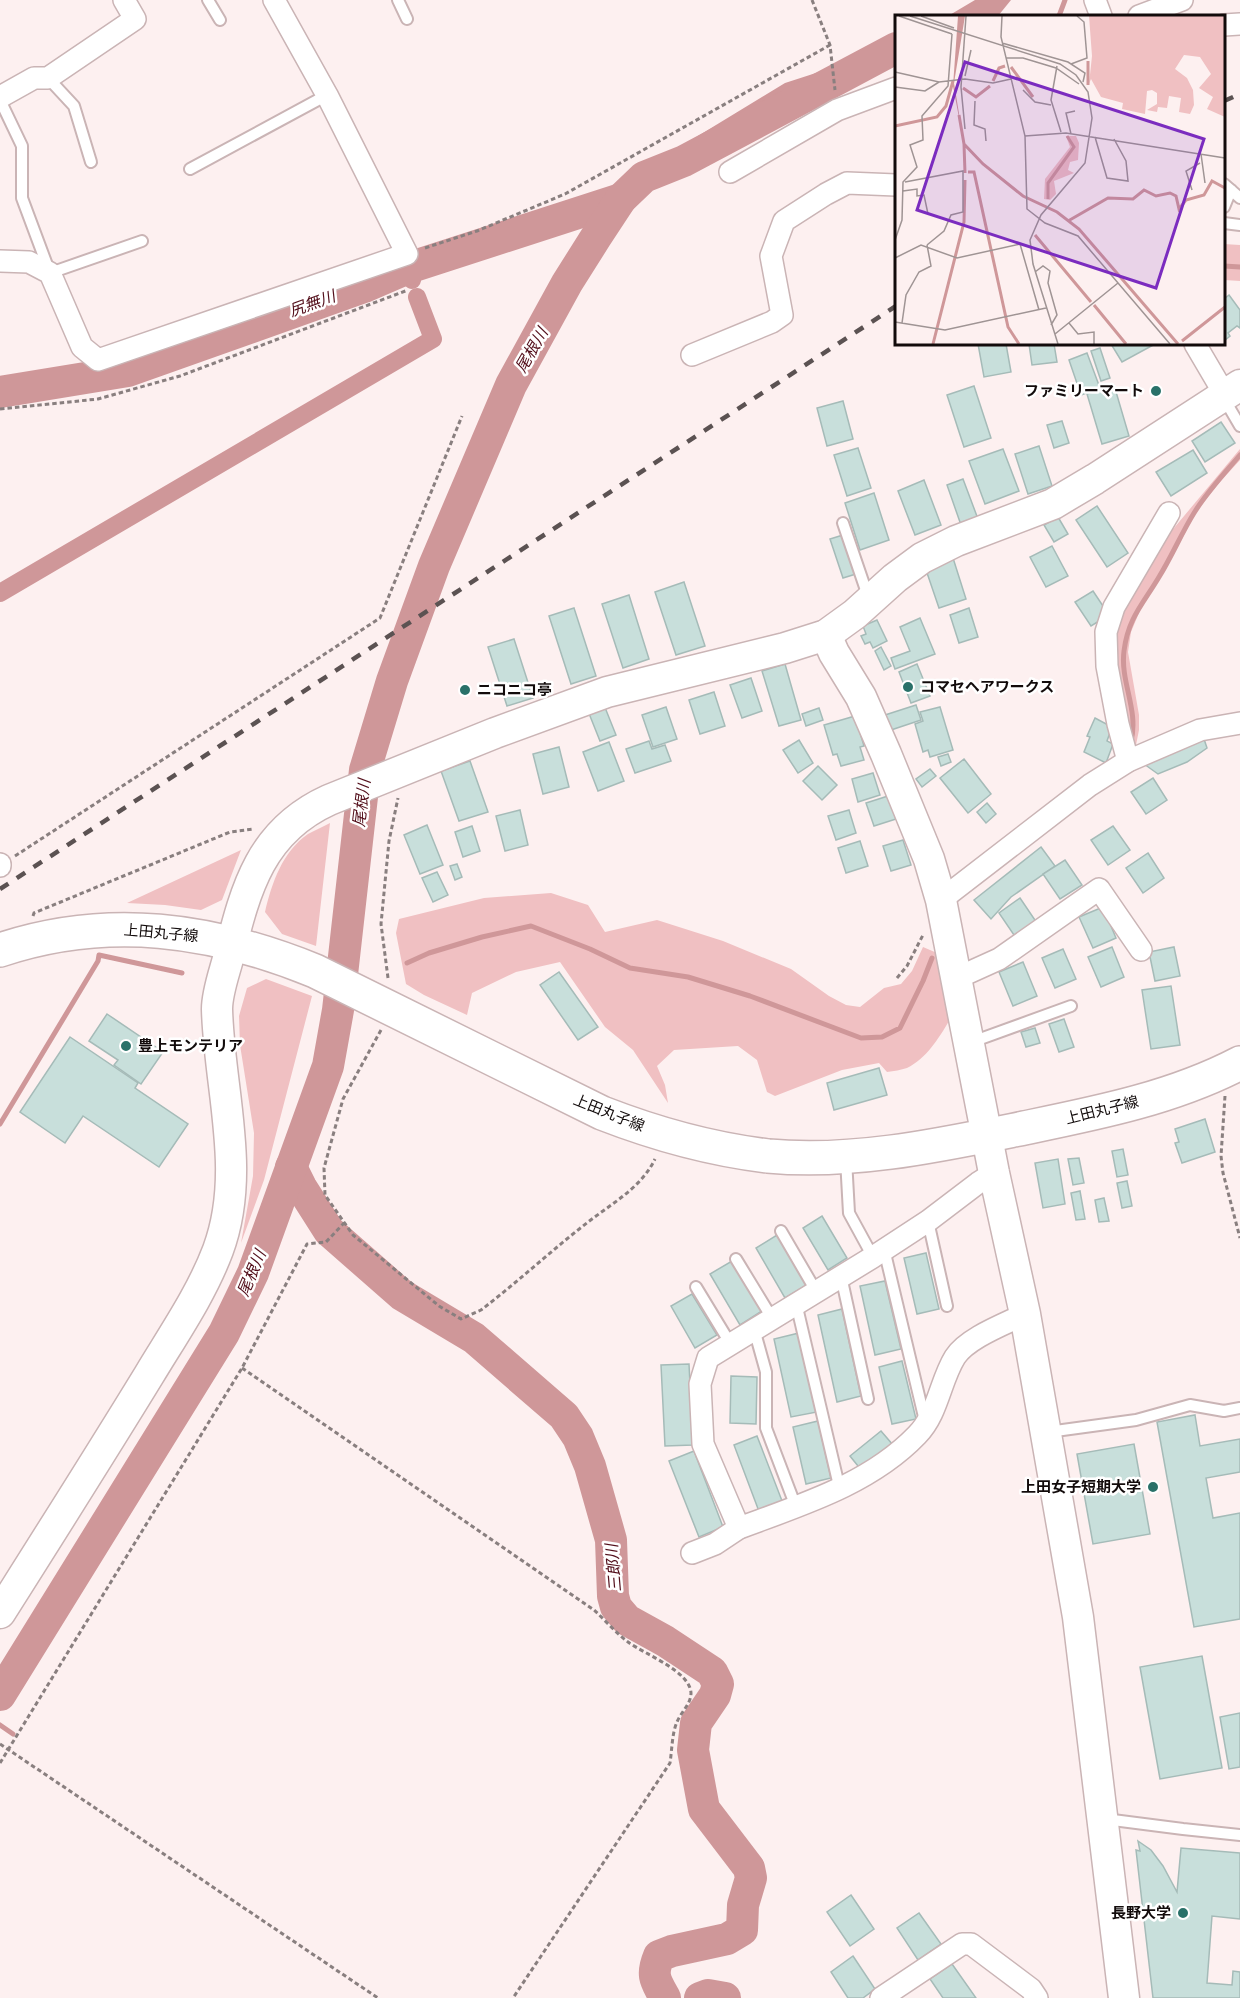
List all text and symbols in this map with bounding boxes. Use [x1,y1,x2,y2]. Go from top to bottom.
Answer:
inset map [895,15,1225,345]
water label: 尻無川 [286,284,340,322]
water label: 尾根川 [509,322,554,376]
place label: ファミリーマート [1024,380,1144,401]
marker: ファミリーマート [1149,384,1163,398]
place label: コマセヘアワークス [920,676,1054,697]
place label: ニコニコ亭 [477,679,552,700]
marker: コマセヘアワークス [901,680,915,694]
marker: ニコニコ亭 [458,683,472,697]
water label: 尾根川 [347,776,375,828]
street label: 上田丸子線 [123,919,199,946]
place label: 豊上モンテリア [138,1035,243,1056]
marker: 豊上モンテリア [119,1039,133,1053]
street label: 上田丸子線 [570,1089,648,1136]
street label: 上田丸子線 [1063,1090,1141,1129]
water label: 尾根川 [231,1245,271,1299]
place label: 上田女子短期大学 [1021,1476,1141,1497]
marker: 上田女子短期大学 [1146,1480,1160,1494]
water label: 三郎川 [600,1541,626,1593]
place label: 長野大学 [1111,1902,1171,1923]
marker: 長野大学 [1176,1906,1190,1920]

